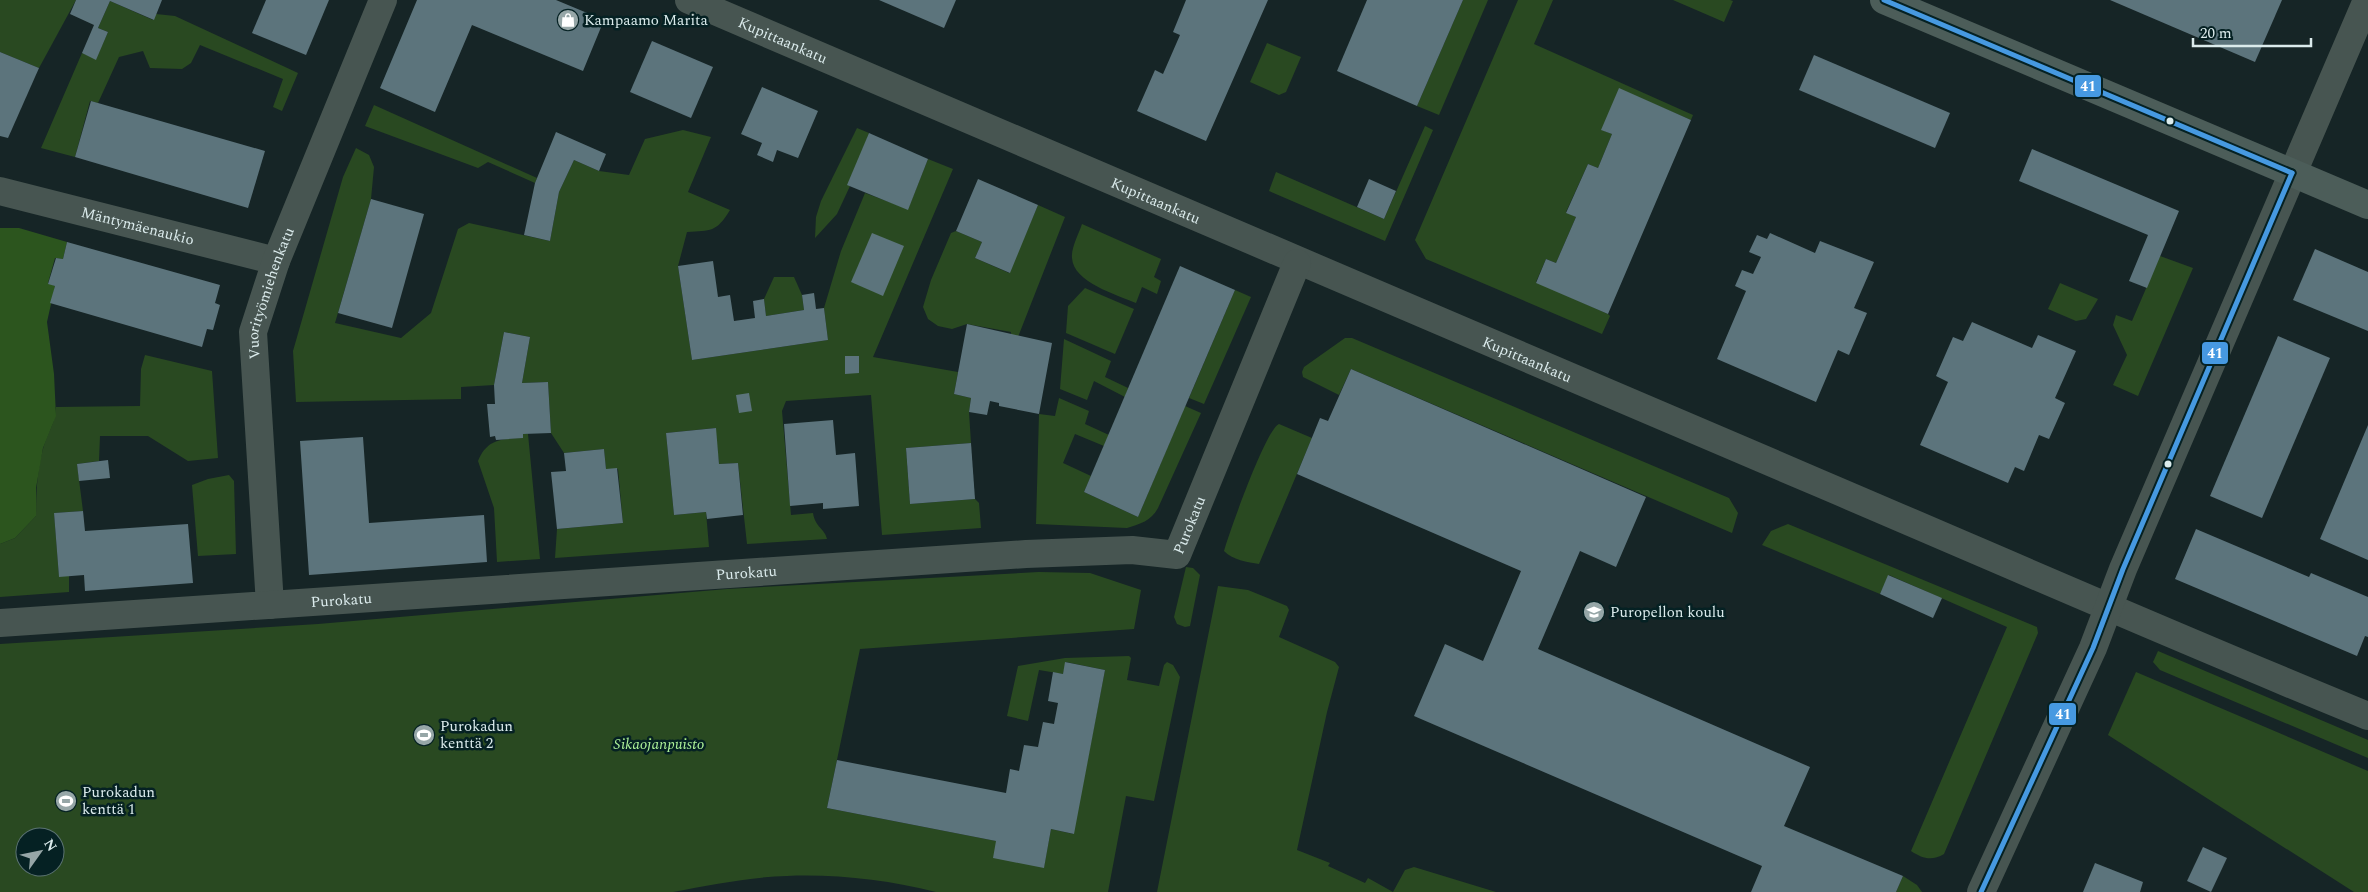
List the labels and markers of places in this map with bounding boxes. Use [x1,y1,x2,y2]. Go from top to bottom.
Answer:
shop icon: Kampaamo Marita [556,8,580,32]
place label: Kampaamo Marita [584,9,708,32]
unlabelled marker [2165,116,2175,126]
unlabelled marker [2163,459,2173,469]
school or university icon: Puropellon koulu [1582,600,1606,624]
place label: Puropellon koulu [1610,601,1725,624]
place label: Purokadun kenttä 2 [440,715,513,755]
sports icon: Purokadun kenttä 2 [412,723,436,747]
place label: Purokadun kenttä 1 [82,781,155,821]
sports icon: Purokadun kenttä 1 [54,789,78,813]

